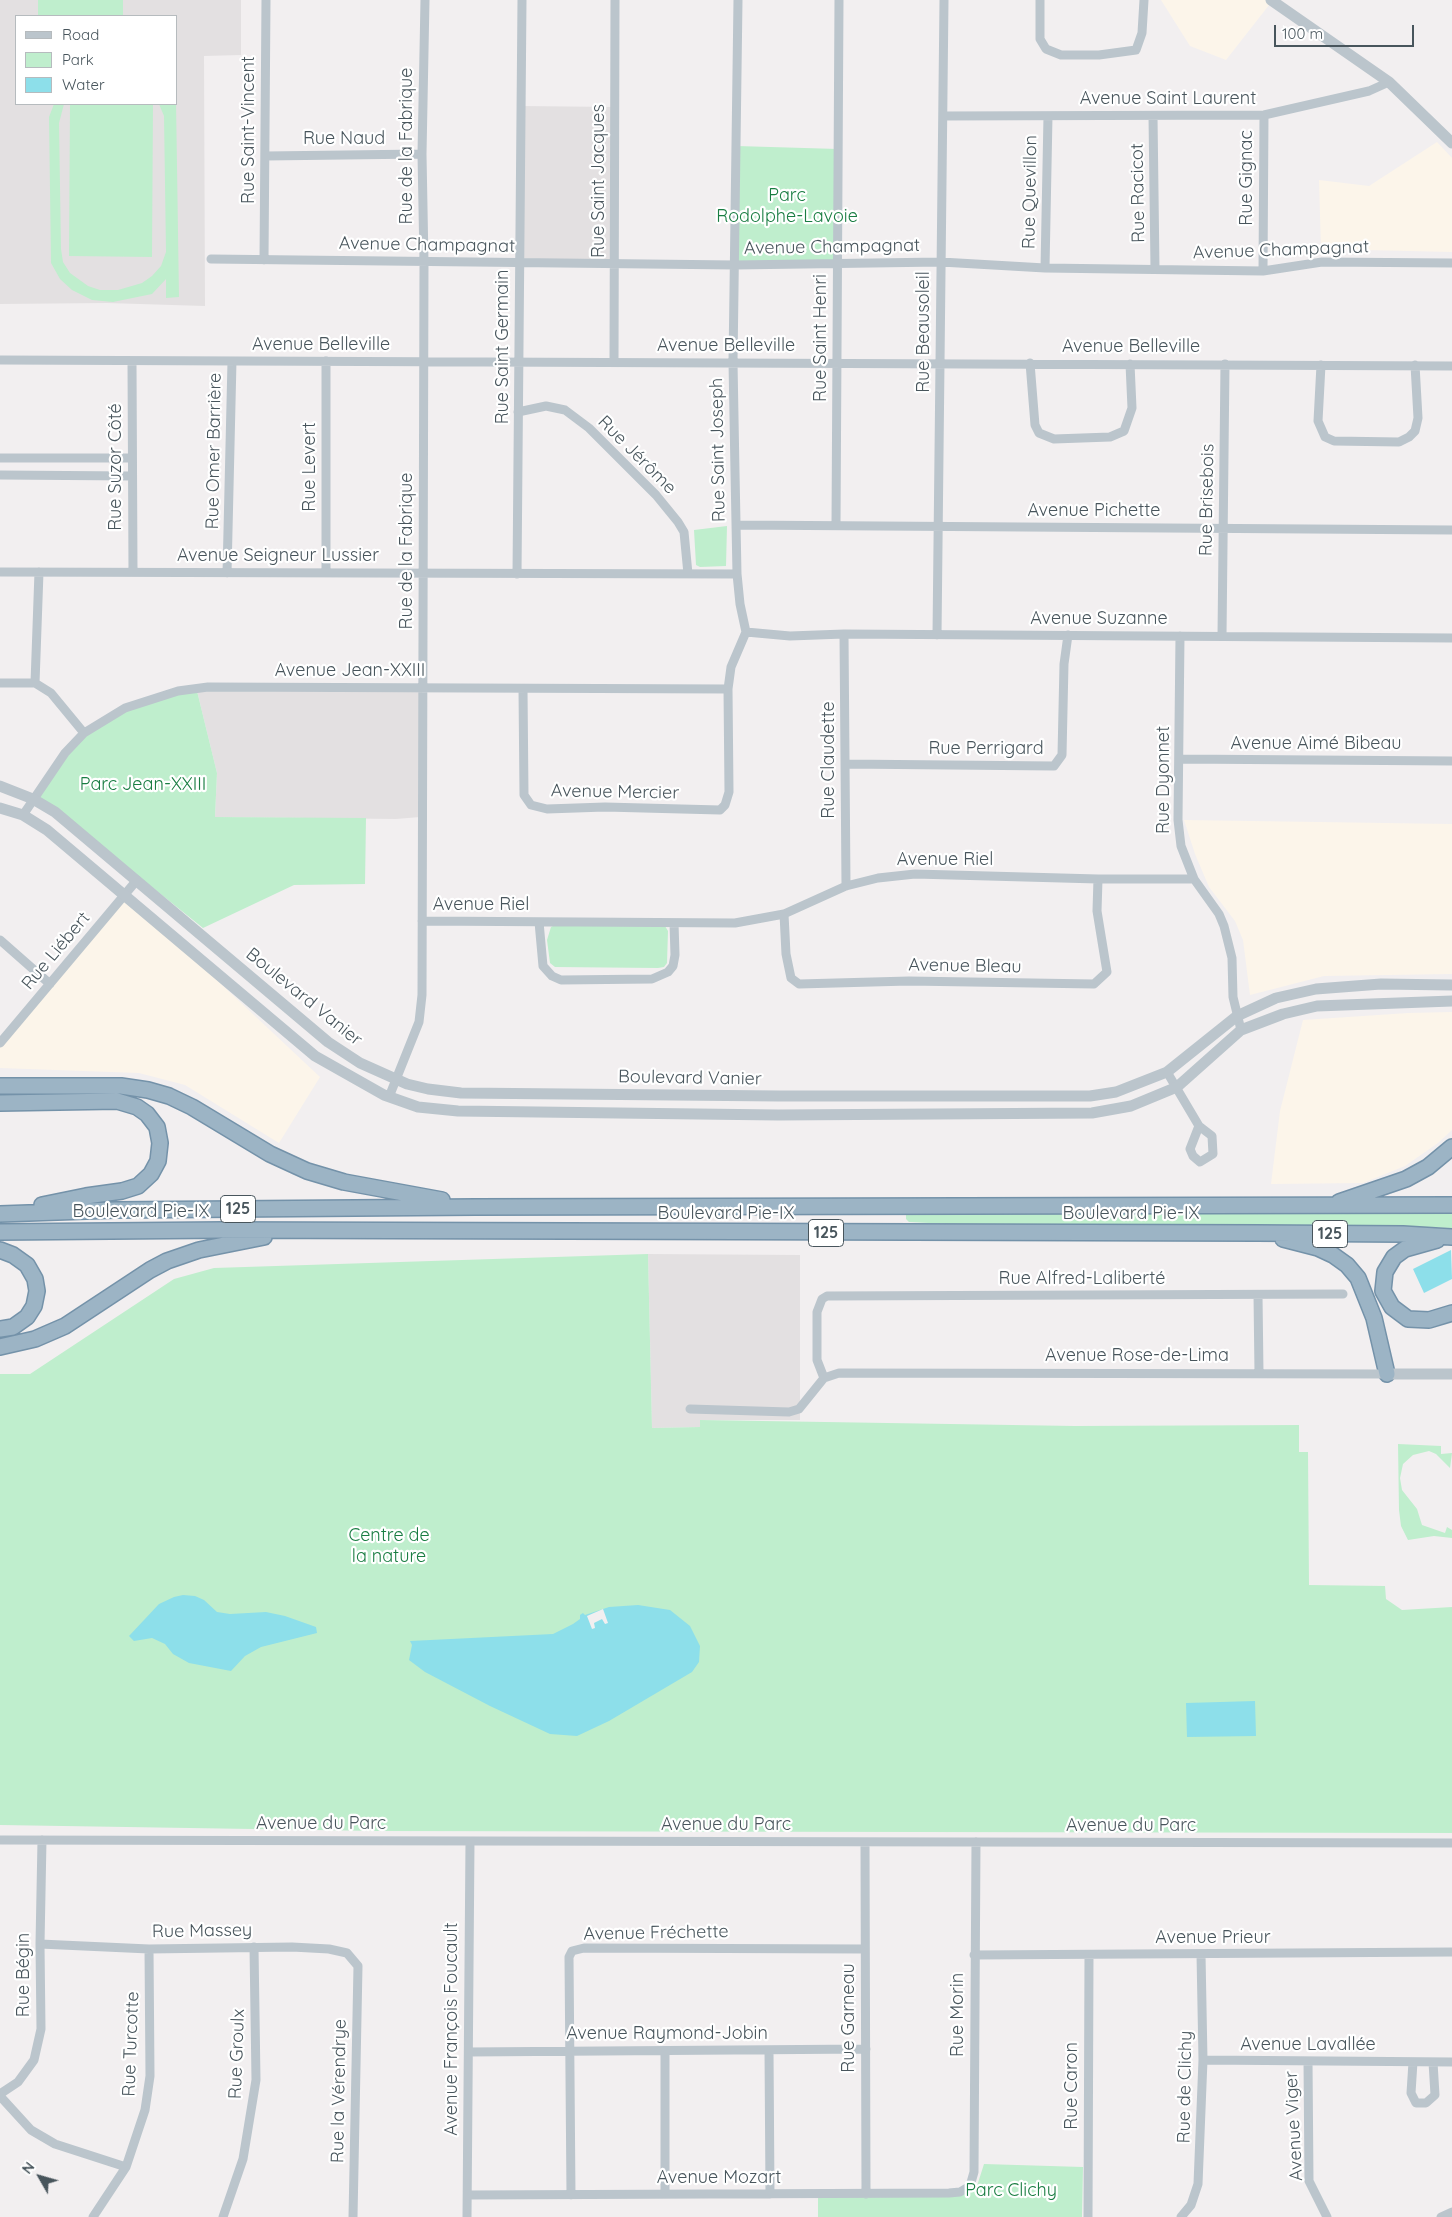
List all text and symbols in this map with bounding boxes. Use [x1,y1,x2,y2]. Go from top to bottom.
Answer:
legend [15,15,178,105]
scale bar [1277,15,1417,47]
text: 100 m [1282,24,1323,43]
text: Road [62,25,99,44]
text: Park [62,50,94,69]
street label: Rue Saint-Vincent [238,56,260,204]
street label: Rue de la Fabrique [396,68,418,224]
text: Water [62,75,105,94]
street label: Avenue Saint Laurent [1080,88,1256,110]
street label: Rue Saint Jacques [588,104,610,258]
street label: Rue Naud [303,128,385,150]
street label: Rue Gignac [1236,130,1258,226]
street label: Rue Quevillon [1018,135,1042,249]
street label: Rue Racicot [1126,143,1150,243]
park label: Parc Rodolphe-Lavoie [716,185,858,228]
street label: Avenue Champagnat [339,233,515,257]
street label: Avenue Champagnat [744,235,920,259]
street label: Avenue Champagnat [1193,236,1369,264]
street label: Rue Saint Germain [492,270,514,424]
street label: Rue Beausoleil [913,271,935,393]
street label: Rue Saint Henri [810,274,832,402]
street label: Avenue Belleville [252,334,390,356]
street label: Avenue Belleville [657,335,795,357]
street label: Avenue Belleville [1062,336,1200,358]
street label: Rue Omer Barrière [202,373,226,529]
street label: Rue Saint Joseph [706,378,730,522]
street label: Rue Suzor Côté [105,403,127,531]
street label: Rue Jérôme [593,411,681,499]
street label: Rue Levert [299,422,321,512]
street label: Rue Brisebois [1195,444,1219,556]
street label: Rue de la Fabrique [396,473,418,629]
street label: Avenue Pichette [1027,500,1161,522]
street label: Avenue Seigneur Lussier [177,545,379,567]
street label: Avenue Suzanne [1030,608,1168,630]
street label: Avenue Jean-XXIII [275,660,425,682]
street label: Rue Claudette [818,701,840,819]
street label: Rue Dyonnet [1153,726,1175,834]
street label: Avenue Aimé Bibeau [1230,733,1402,755]
street label: Rue Perrigard [928,738,1044,760]
park label: Parc Jean-XXIII [80,774,206,796]
street label: Avenue Mercier [551,780,679,804]
street label: Avenue Riel [897,849,993,871]
street label: Avenue Riel [433,894,529,916]
street label: Rue Liébert [17,908,95,994]
street label: Boulevard Vanier [241,943,367,1051]
street label: Avenue Bleau [908,954,1022,978]
street label: Boulevard Vanier [618,1066,762,1090]
road number: 125 [220,1196,256,1222]
street label: Boulevard Pie-IX [73,1201,209,1223]
street label: Boulevard Pie-IX [658,1203,794,1225]
street label: Boulevard Pie-IX [1063,1203,1199,1225]
road number: 125 [808,1220,844,1246]
road number: 125 [1312,1220,1348,1248]
street label: Rue Alfred-Laliberté [999,1268,1165,1290]
street label: Avenue Rose-de-Lima [1045,1345,1229,1367]
park label: Centre de la nature [348,1525,430,1568]
street label: Avenue du Parc [256,1813,386,1835]
street label: Avenue du Parc [661,1814,791,1836]
street label: Avenue du Parc [1066,1815,1196,1837]
street label: Rue Massey [152,1919,252,1943]
street label: Avenue Fréchette [583,1921,729,1945]
street label: Avenue François Foucault [441,1922,463,2136]
street label: Avenue Prieur [1155,1927,1271,1949]
street label: Rue Bégin [13,1933,35,2017]
street label: Rue Garneau [838,1963,860,2073]
street label: Rue Morin [947,1973,969,2057]
street label: Rue Turcotte [118,1991,144,2097]
street label: Rue Groulx [225,2009,249,2099]
street label: Rue la Vérendrye [327,2019,351,2163]
street label: Avenue Raymond-Jobin [566,2023,768,2045]
street label: Rue de Clichy [1173,2031,1197,2143]
street label: Avenue Lavallée [1240,2034,1376,2056]
street label: Rue Caron [1061,2042,1083,2130]
street label: Avenue Viger [1280,2070,1308,2182]
north arrow [15,2152,65,2202]
text: N [18,2158,38,2177]
street label: Avenue Mozart [657,2167,781,2189]
park label: Parc Clichy [965,2180,1057,2202]

